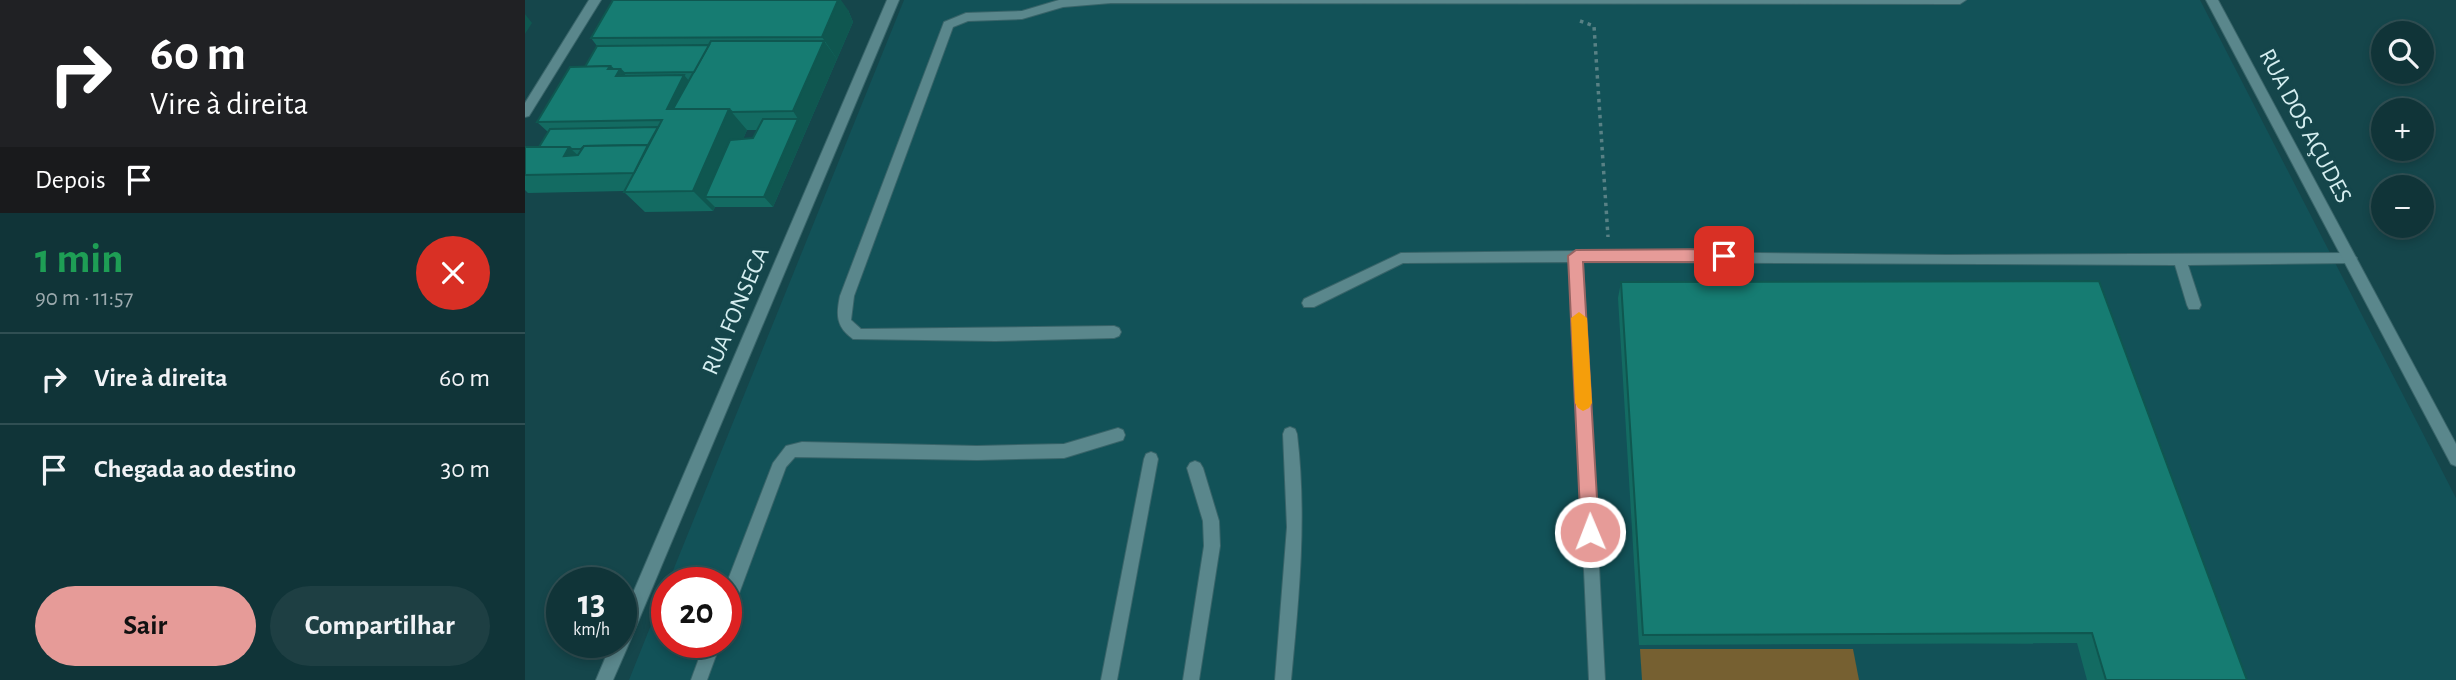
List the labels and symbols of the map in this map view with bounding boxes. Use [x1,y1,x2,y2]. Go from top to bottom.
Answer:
street label: RUA DOS AÇUDES [2254,45,2356,207]
pin [1694,226,1754,286]
street label: RUA FONSECA [698,244,774,378]
position arrow [1553,495,1627,569]
speed limit sign: 20 [651,567,742,658]

